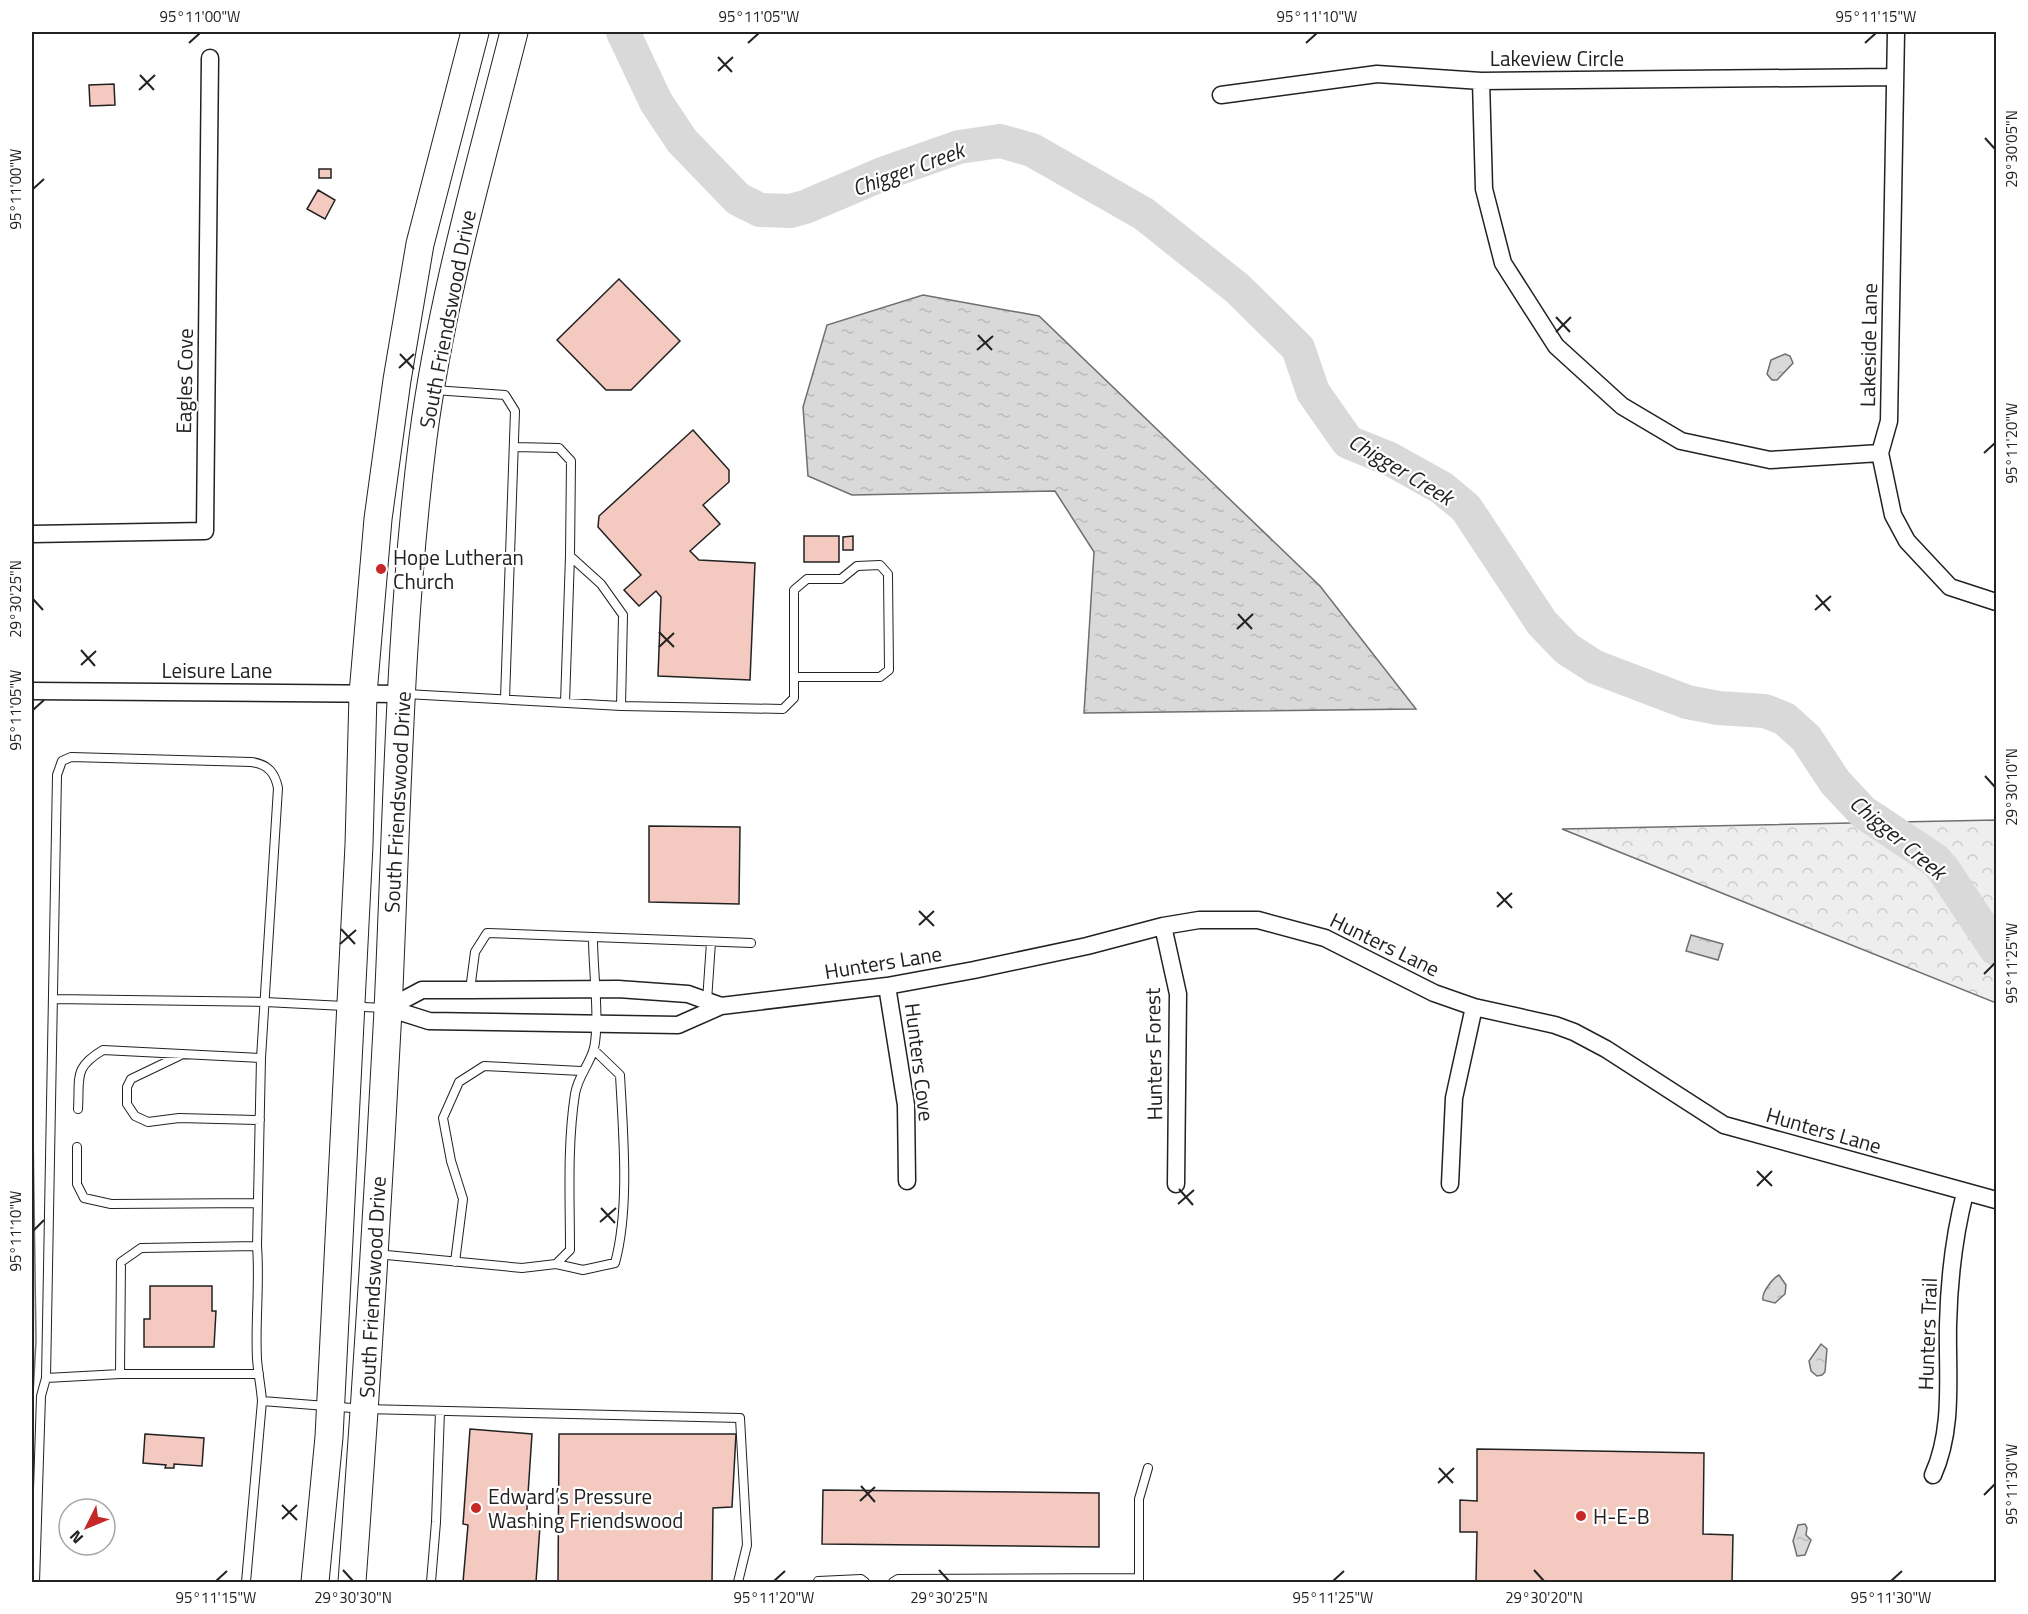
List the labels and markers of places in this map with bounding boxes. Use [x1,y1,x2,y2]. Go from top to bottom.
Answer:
place label: Hope Lutheran Church [393,541,524,597]
marker: Hope Lutheran Church [374,562,388,576]
place label: Edward’s Pressure Washing Friendswood [488,1480,683,1536]
place label: H-E-B [1593,1500,1650,1532]
marker: Edward’s Pressure Washing Friendswood [469,1501,483,1515]
marker: H-E-B [1574,1509,1588,1523]

